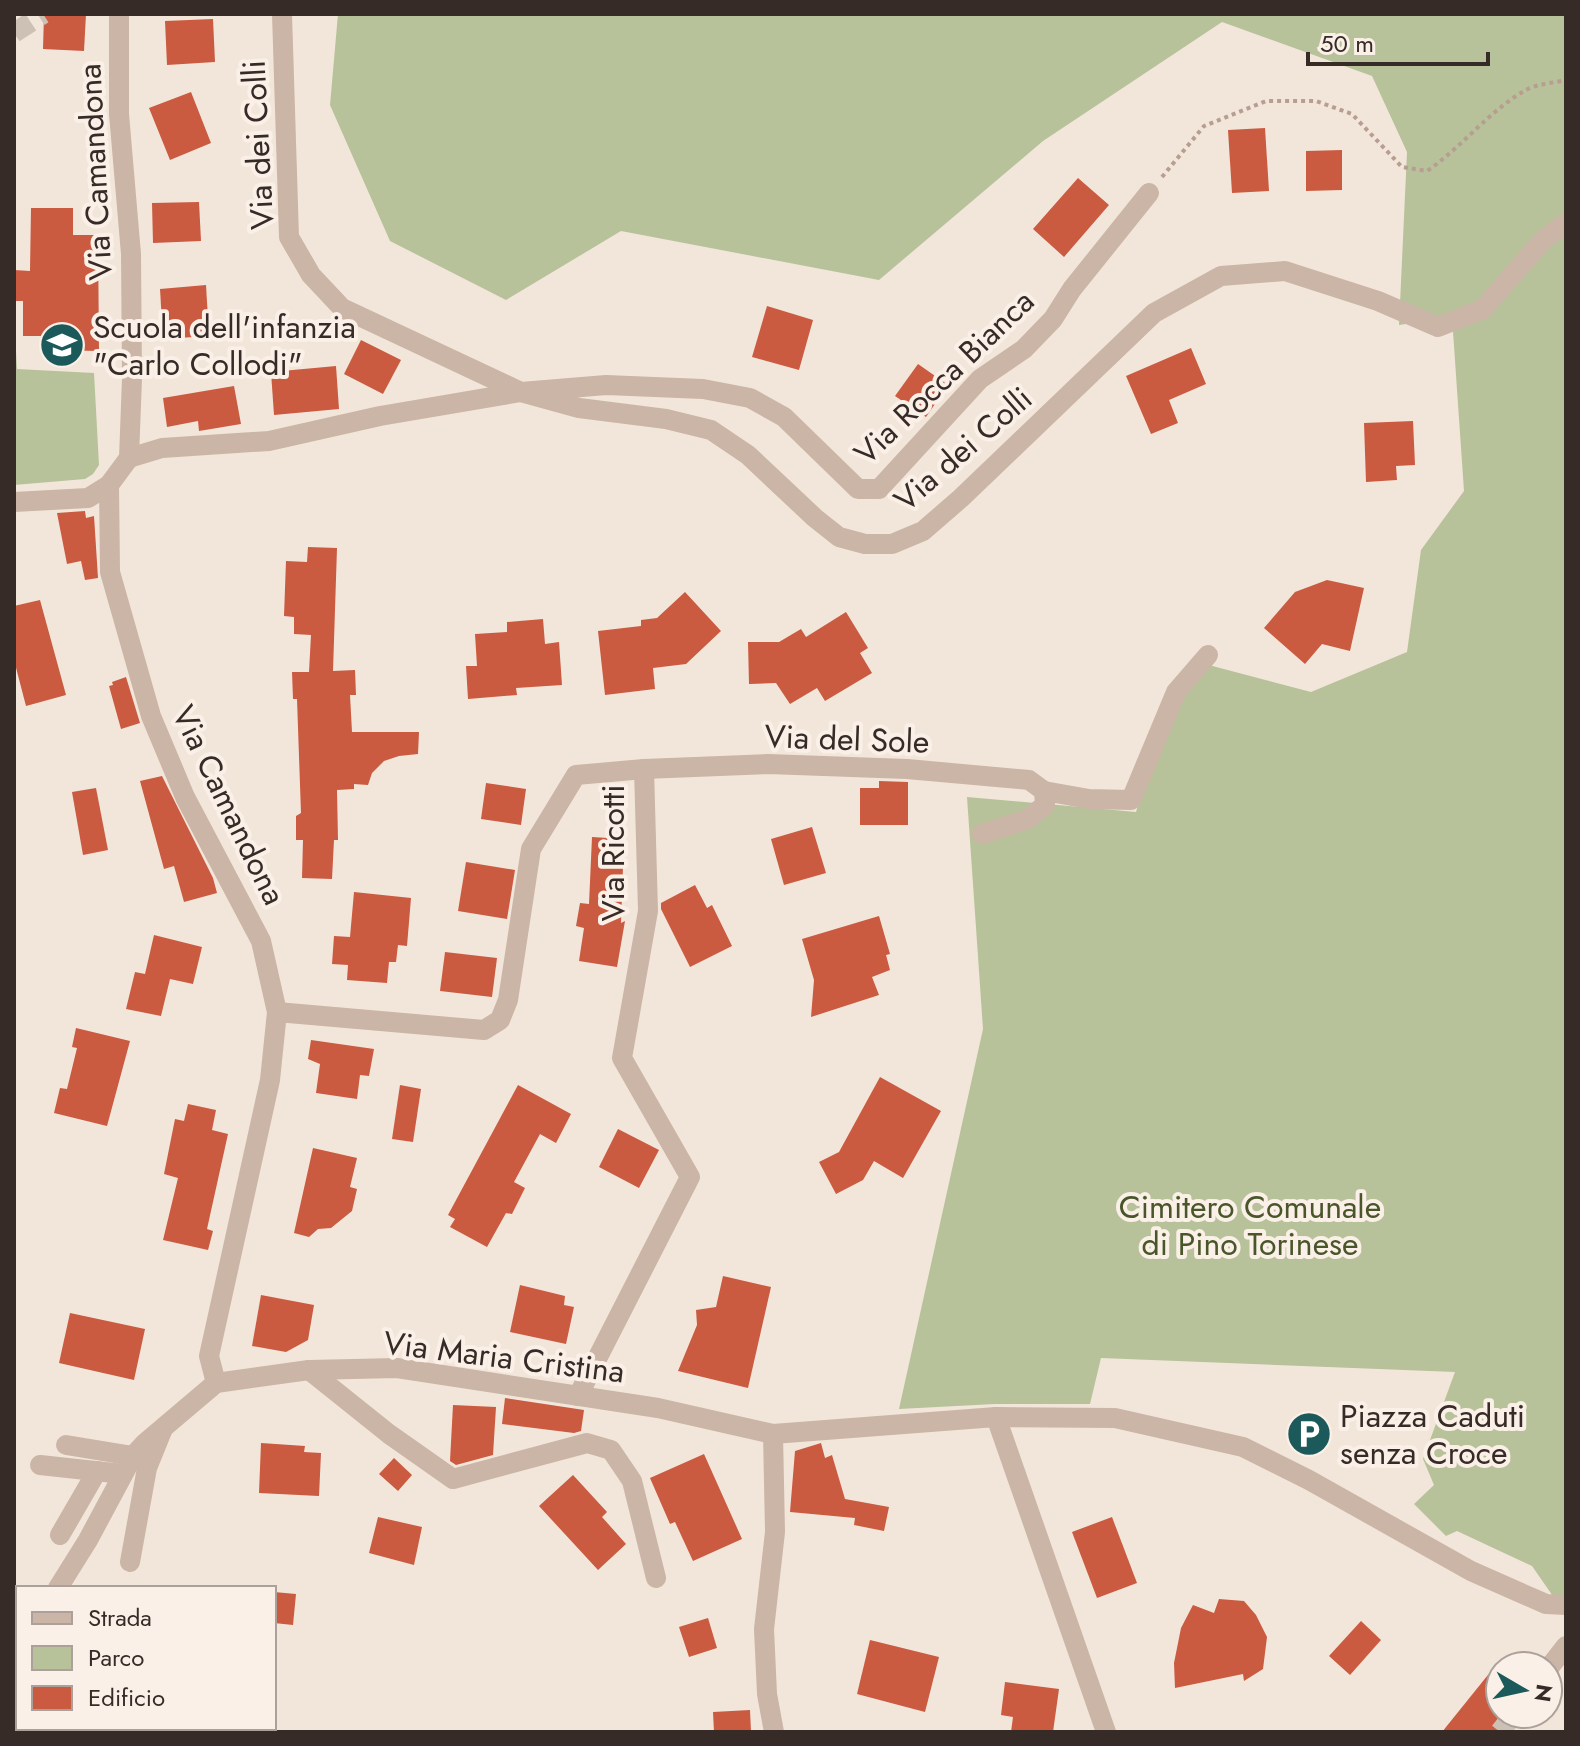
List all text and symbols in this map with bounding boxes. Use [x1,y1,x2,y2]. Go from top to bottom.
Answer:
scale bar [1308,16,1488,66]
text: 50 m [1320,26,1374,61]
street label: Via dei Colli [231,59,285,231]
street label: Via Camandona [66,63,124,281]
street label: Via Rocca Bianca [844,279,1044,475]
place label: Scuola dell'infanzia "Carlo Collodi" [93,304,356,387]
school or university icon: Scuola dell'infanzia "Carlo Collodi" [38,321,86,369]
street label: Via dei Colli [884,376,1042,522]
street label: Via Camandona [161,697,297,913]
street label: Via del Sole [764,713,930,765]
street label: Via Ricotti [590,784,636,922]
park label: Cimitero Comunale di Pino Torinese [1119,1184,1381,1267]
street label: Via Maria Cristina [381,1319,627,1395]
place label: Piazza Caduti senza Croce [1340,1393,1525,1476]
parking icon: Piazza Caduti senza Croce [1285,1410,1333,1458]
legend [16,1586,276,1730]
text: Strada [88,1600,152,1635]
text: Parco [88,1640,144,1675]
north arrow [1484,1650,1564,1730]
text: Edificio [88,1680,165,1715]
text: N [1527,1682,1561,1704]

